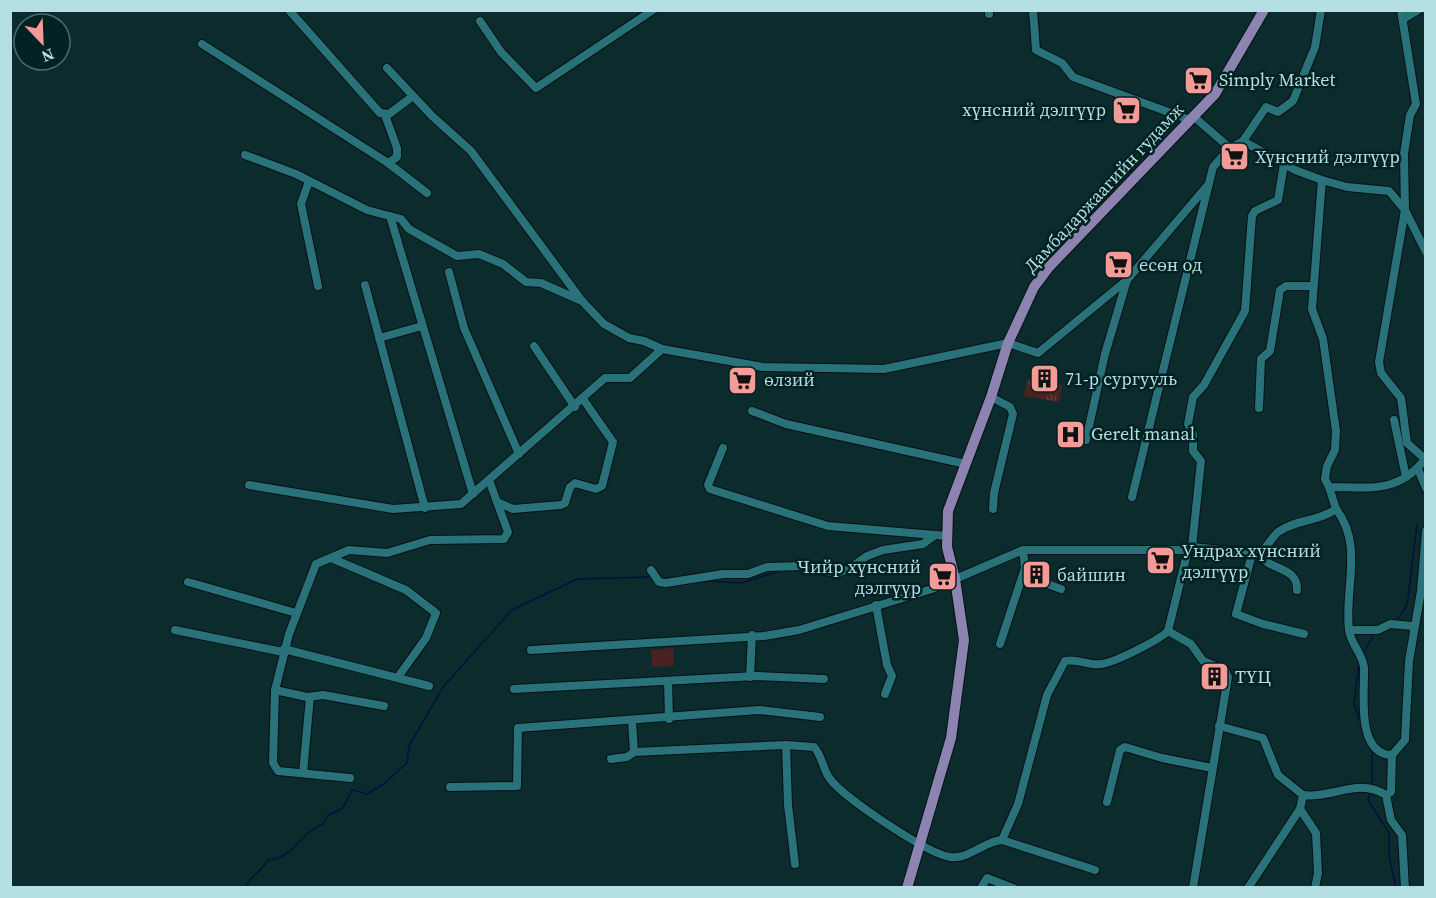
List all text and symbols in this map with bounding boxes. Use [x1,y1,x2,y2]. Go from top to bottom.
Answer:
north arrow [12,12,72,72]
text: N [38,43,58,68]
supermarket icon: Simply Market [1182,64,1214,96]
place label: Simply Market [1219,67,1335,92]
supermarket icon: хүнсний дэлгүүр [1111,94,1143,126]
place label: хүнсний дэлгүүр [962,97,1106,122]
street label: Дамбадаржаагийн гудамж [1018,97,1189,278]
supermarket icon: Хүнсний дэлгүүр [1218,141,1250,173]
place label: Хүнсний дэлгүүр [1255,144,1400,169]
supermarket icon: есөн од [1102,249,1134,281]
place label: есөн од [1139,252,1202,277]
building icon: 71-р сургууль [1028,363,1060,395]
supermarket icon: өлзий [727,364,759,396]
place label: 71-р сургууль [1065,366,1177,391]
place label: өлзий [764,367,815,392]
hospital icon: Gerelt manal [1054,418,1086,450]
place label: Gerelt manal [1091,421,1195,446]
place label: Ундрах хүнсний дэлгүүр [1182,538,1321,584]
supermarket icon: Ундрах хүнсний дэлгүүр [1145,545,1177,577]
place label: Чийр хүнсний дэлгүүр [797,554,921,600]
building icon: байшин [1020,559,1052,591]
supermarket icon: Чийр хүнсний дэлгүүр [926,561,958,593]
place label: байшин [1057,562,1126,587]
building icon: ТҮЦ [1198,661,1230,693]
place label: ТҮЦ [1235,664,1271,689]

